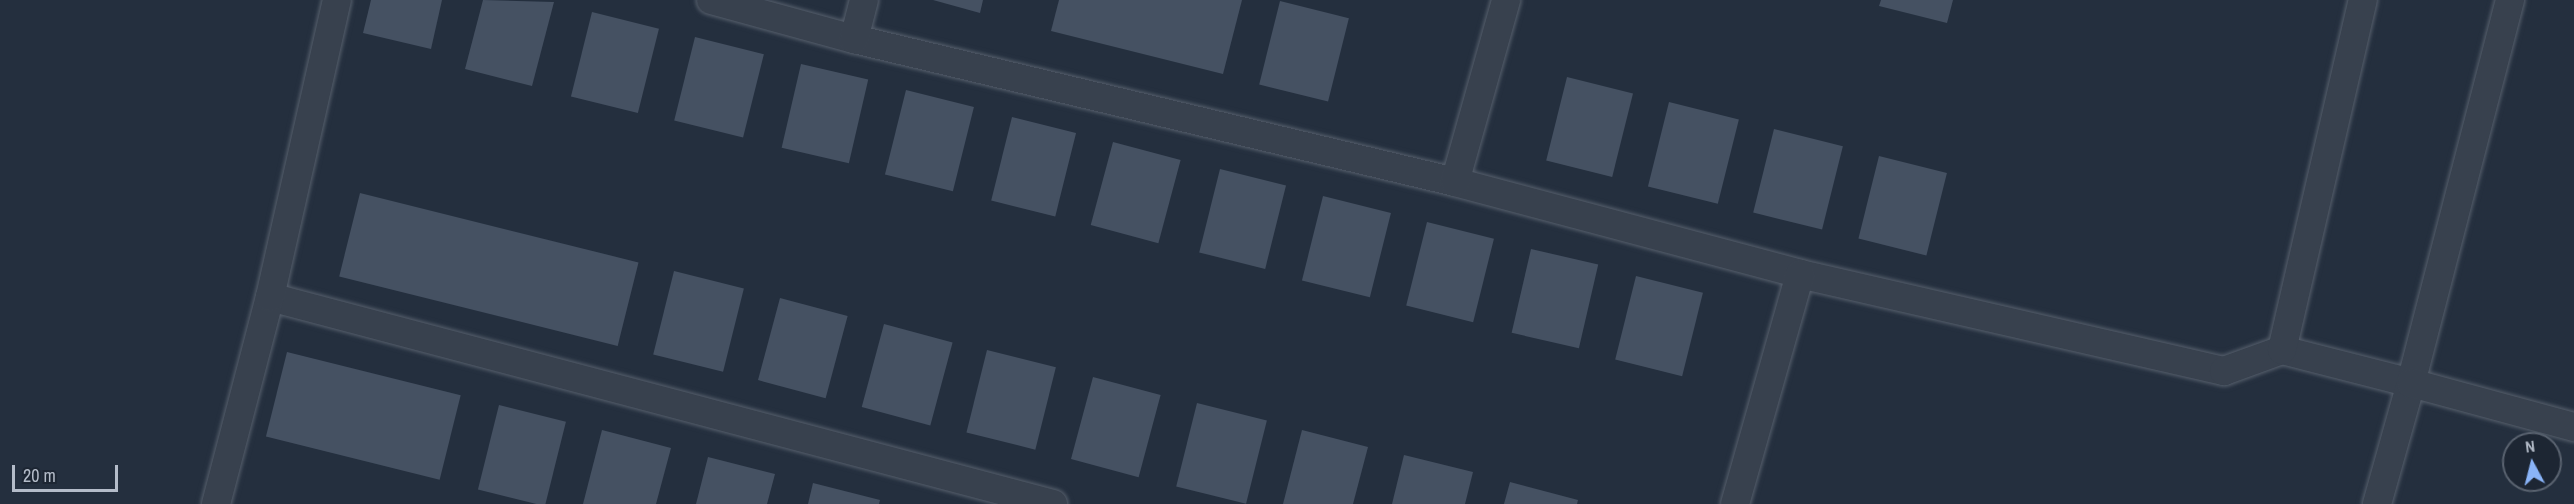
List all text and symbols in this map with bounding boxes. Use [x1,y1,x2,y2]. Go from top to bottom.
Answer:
north arrow [2502,432,2562,492]
text: N [2524,435,2536,458]
scale bar [15,453,122,491]
text: 20 m [23,463,56,488]

